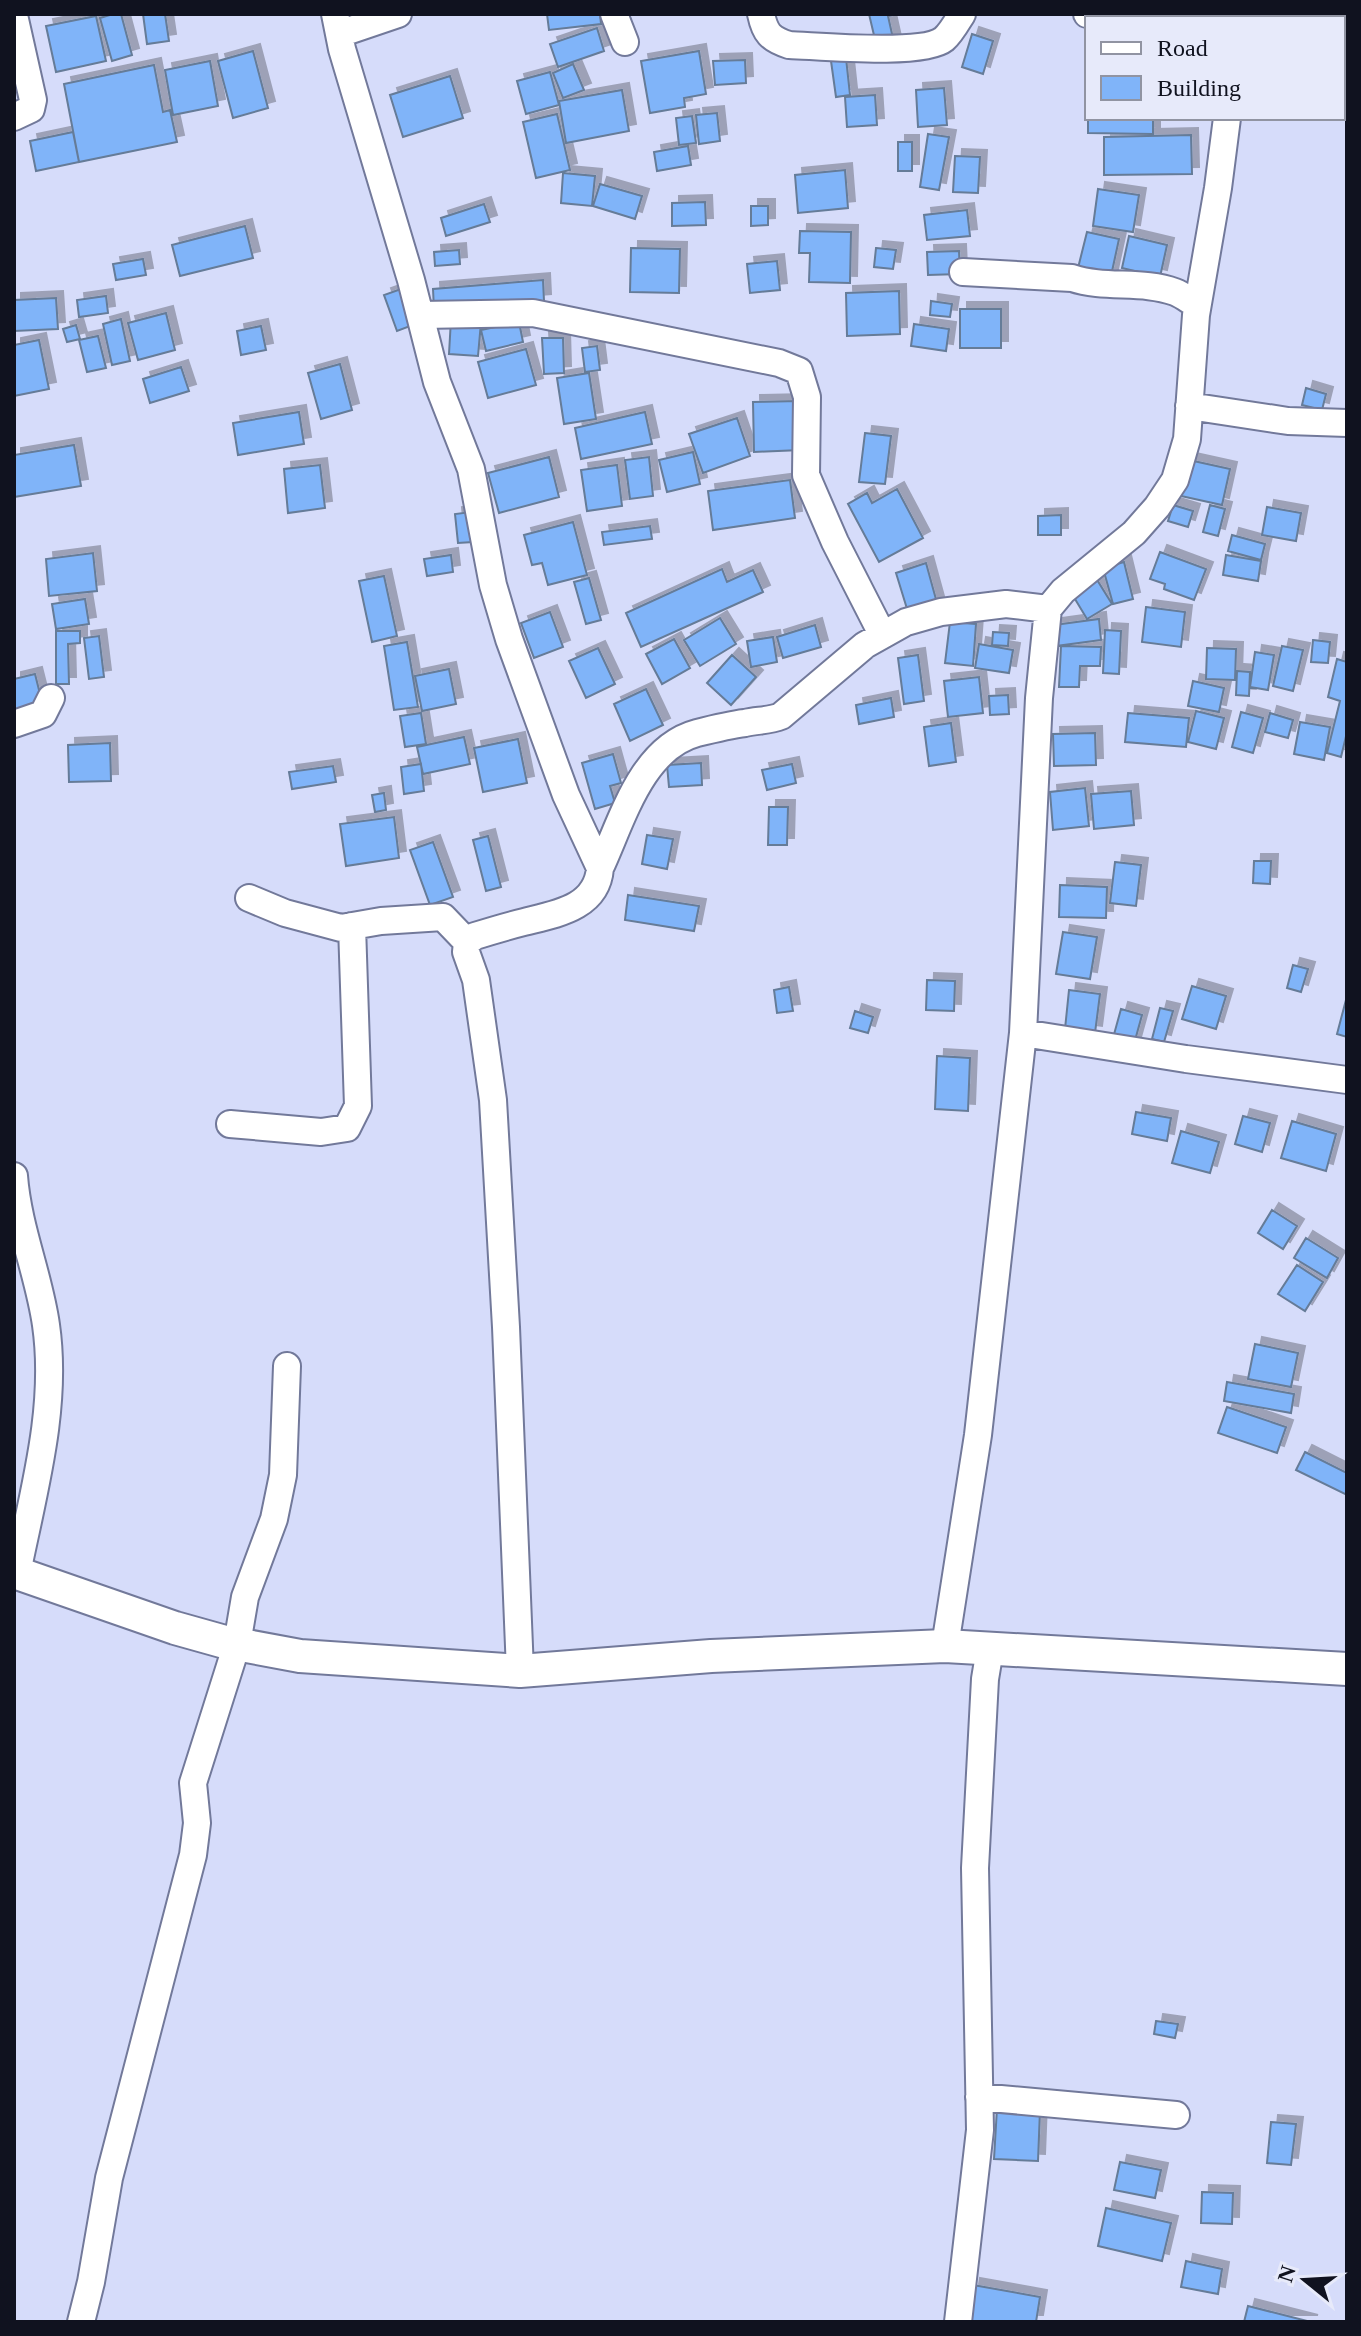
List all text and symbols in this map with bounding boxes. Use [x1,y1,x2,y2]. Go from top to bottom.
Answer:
legend [1085,16,1345,120]
text: Road [1157,35,1208,61]
text: Building [1157,75,1241,101]
north arrow [1265,2240,1345,2320]
text: N [1272,2262,1301,2285]

